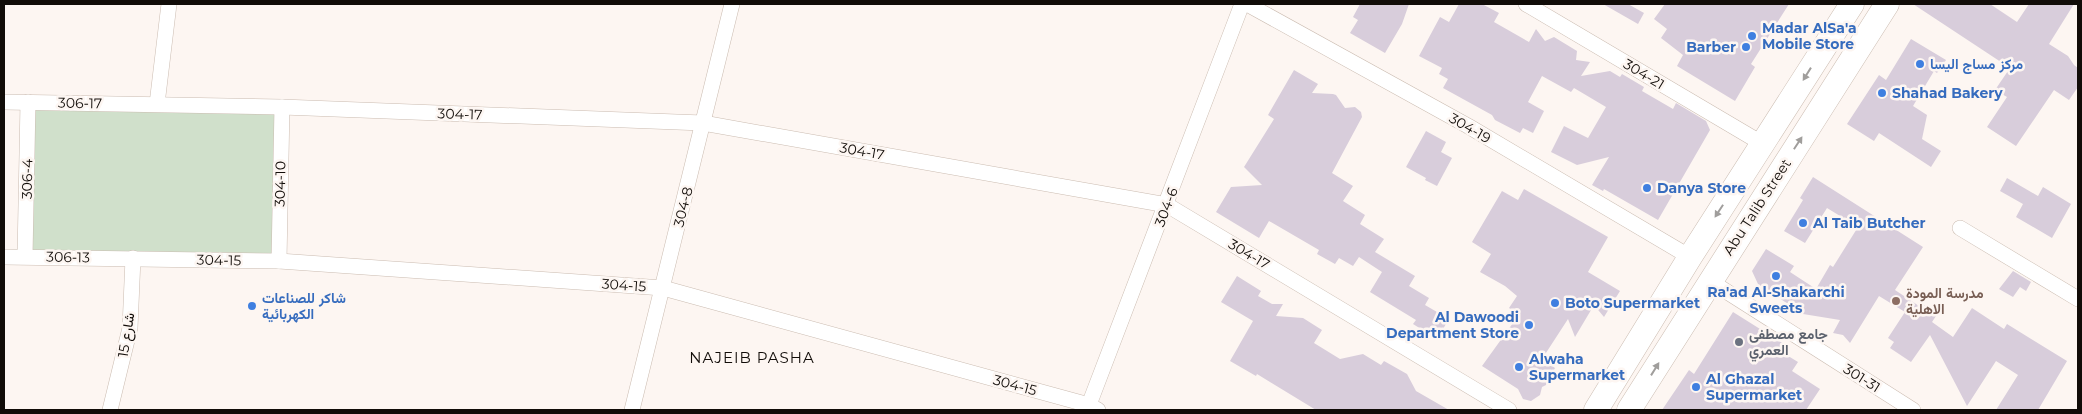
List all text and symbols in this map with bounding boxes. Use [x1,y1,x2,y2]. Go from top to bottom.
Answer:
place label: Madar AlSa'a Mobile Store [1762,19,1857,53]
marker: Madar AlSa'a Mobile Store [1746,30,1758,42]
place label: Barber [1686,38,1736,56]
marker: Barber [1740,41,1752,53]
street label: 304-21 [1620,55,1668,93]
place label: مركز مساج اليسا [1930,55,2024,74]
marker: مركز مساج اليسا [1914,58,1926,70]
one-way arrow [1802,68,1811,81]
place label: Shahad Bakery [1892,84,2003,102]
marker: Shahad Bakery [1876,87,1888,99]
street label: 306-17 [58,94,102,112]
street label: 304-17 [437,104,483,124]
street label: 304-19 [1446,109,1494,147]
one-way arrow [1793,137,1803,150]
street label: 304-17 [838,138,886,164]
street label: Abu Talib Street [1719,155,1795,259]
street label: 306-4 [18,158,36,199]
street label: 304-10 [271,161,289,207]
place label: Danya Store [1657,179,1746,197]
marker: Danya Store [1641,182,1653,194]
street label: 304-6 [1150,184,1182,229]
street label: 304-8 [669,185,697,229]
one-way arrow [1715,205,1724,218]
place label: Al Taib Butcher [1812,214,1926,232]
marker: Al Taib Butcher [1797,217,1809,229]
street label: 304-17 [1225,235,1273,273]
street label: 306-13 [46,248,90,266]
street label: 304-15 [197,251,242,269]
marker: Ra'ad Al-Shakarchi Sweets [1770,270,1782,282]
street label: 304-15 [601,274,647,296]
place label: Ra'ad Al-Shakarchi Sweets [1707,283,1845,317]
place label: مدرسة المودة الاهلية [1906,284,1984,318]
place label: شاكر للصناعات الكهربائية [262,289,346,323]
place label: Boto Supermarket [1565,294,1700,312]
marker: مدرسة المودة الاهلية [1890,295,1902,307]
marker: Boto Supermarket [1549,297,1561,309]
marker: شاكر للصناعات الكهربائية [246,300,258,312]
place label: Al Dawoodi Department Store [1386,308,1519,342]
street label: شارع 15 [114,311,140,359]
marker: Al Dawoodi Department Store [1523,319,1535,331]
place label: جامع مصطفى العمري [1749,325,1828,362]
marker: جامع مصطفى العمري [1733,336,1745,348]
district label: NAJEIB PASHA [689,348,815,367]
place label: Alwaha Supermarket [1528,350,1625,384]
street label: 301-31 [1840,360,1884,396]
marker: Alwaha Supermarket [1513,361,1525,373]
one-way arrow [1650,362,1659,376]
place label: Al Ghazal Supermarket [1705,370,1802,404]
street label: 304-15 [991,371,1039,399]
marker: Al Ghazal Supermarket [1690,381,1702,393]

